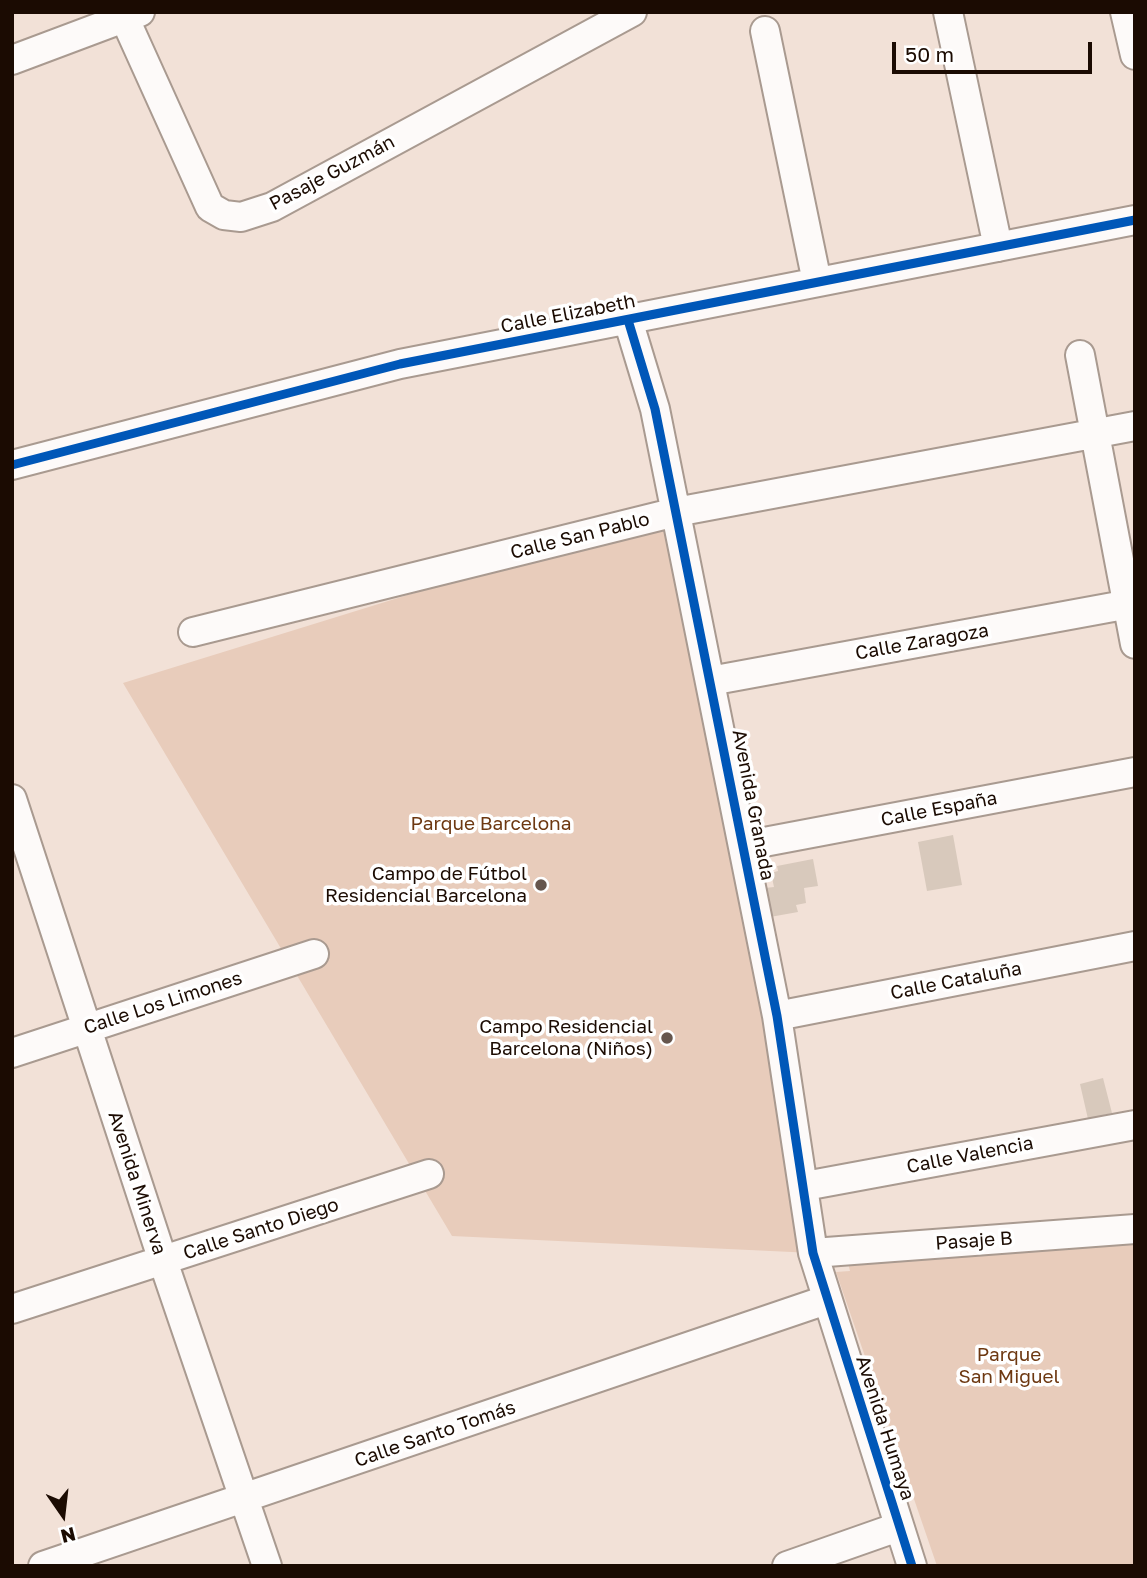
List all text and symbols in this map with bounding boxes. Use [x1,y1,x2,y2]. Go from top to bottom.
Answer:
scale bar [895,28,1094,72]
text: 50 m [905,41,954,67]
street label: Pasaje Guzmán [266,130,398,216]
street label: Calle Elizabeth [499,290,637,338]
street label: Calle San Pablo [508,508,652,564]
street label: Calle Zaragoza [854,619,990,665]
street label: Avenida Granada [727,728,779,882]
street label: Calle España [879,787,999,831]
park label: Parque Barcelona [411,813,571,835]
place label: Campo de Fútbol Residencial Barcelona [325,863,527,907]
marker: Campo de Fútbol Residencial Barcelona [533,877,549,893]
street label: Calle Cataluña [888,957,1024,1005]
street label: Calle Los Limones [81,967,245,1039]
place label: Campo Residencial Barcelona (Niños) [479,1016,653,1060]
marker: Campo Residencial Barcelona (Niños) [659,1030,675,1046]
street label: Avenida Minerva [103,1108,171,1258]
street label: Calle Valencia [905,1132,1035,1178]
street label: Calle Santo Diego [180,1193,342,1265]
street label: Pasaje B [935,1227,1013,1255]
park label: Parque San Miguel [958,1344,1060,1388]
street label: Avenida Humaya [851,1353,919,1503]
street label: Calle Santo Tomás [352,1396,518,1472]
north arrow [28,1480,98,1550]
text: N [58,1523,78,1549]

